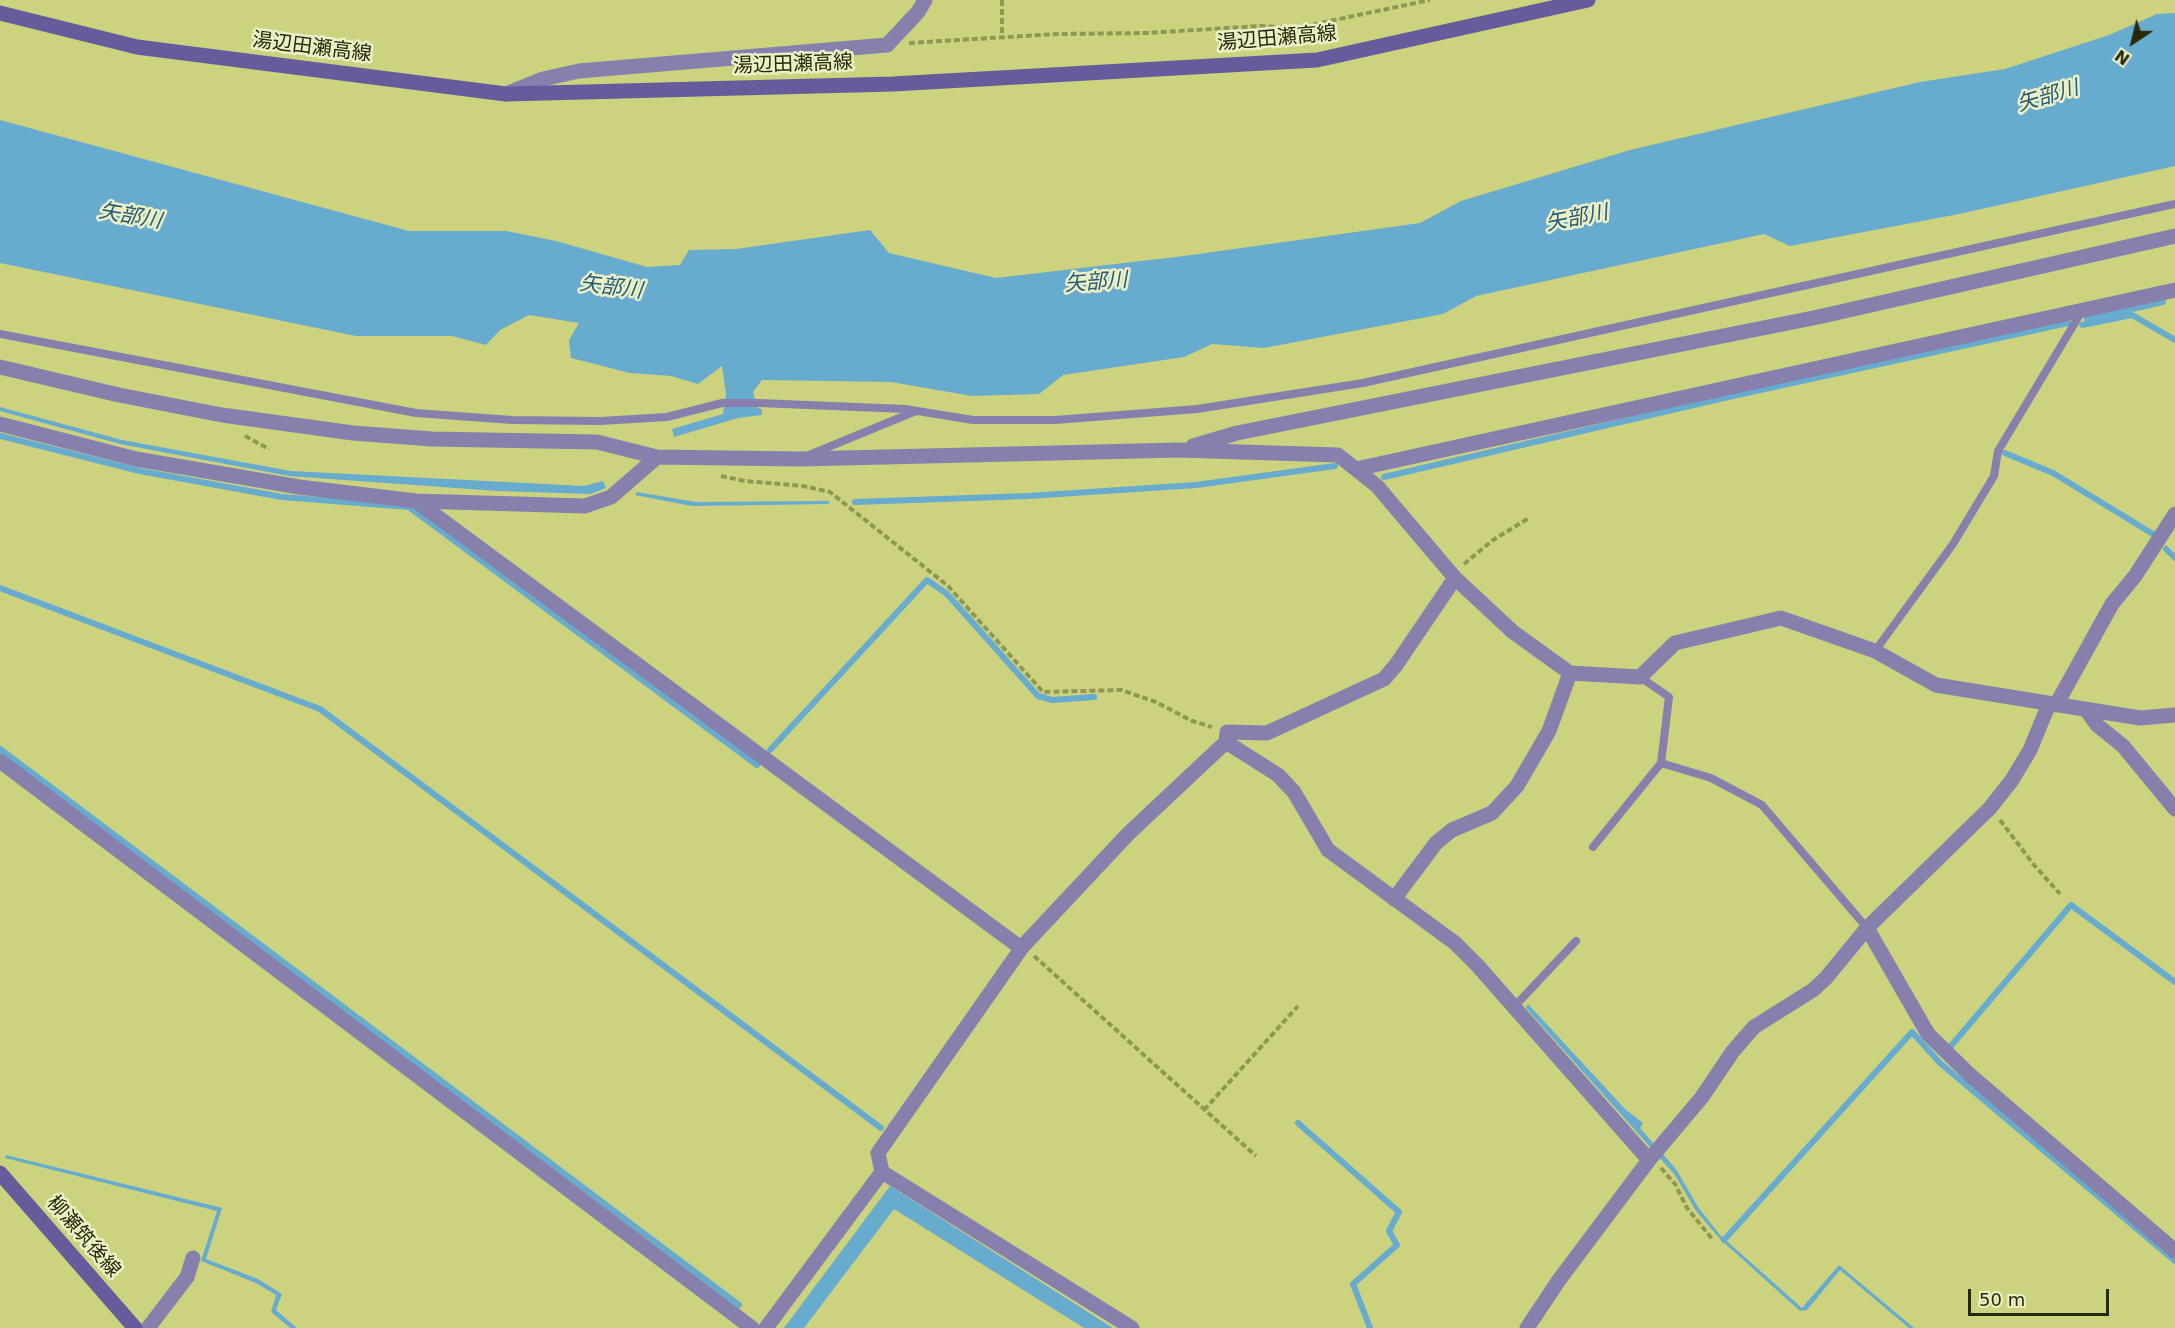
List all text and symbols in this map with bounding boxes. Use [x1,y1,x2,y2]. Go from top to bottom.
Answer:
north arrow [2103,12,2163,72]
street label: 湯辺田瀬高線 [1216,22,1338,56]
street label: 湯辺田瀬高線 [251,29,373,67]
text: N [2111,46,2133,69]
street label: 湯辺田瀬高線 [733,51,853,79]
water label: 矢部川 [2014,76,2082,118]
water label: 矢部川 [97,199,163,235]
water label: 矢部川 [1544,201,1610,237]
water label: 矢部川 [1064,268,1128,298]
water label: 矢部川 [578,272,644,304]
street label: 柳瀬筑後線 [41,1191,125,1283]
scale bar [1971,1277,2112,1315]
text: 50 m [1979,1289,2025,1310]

